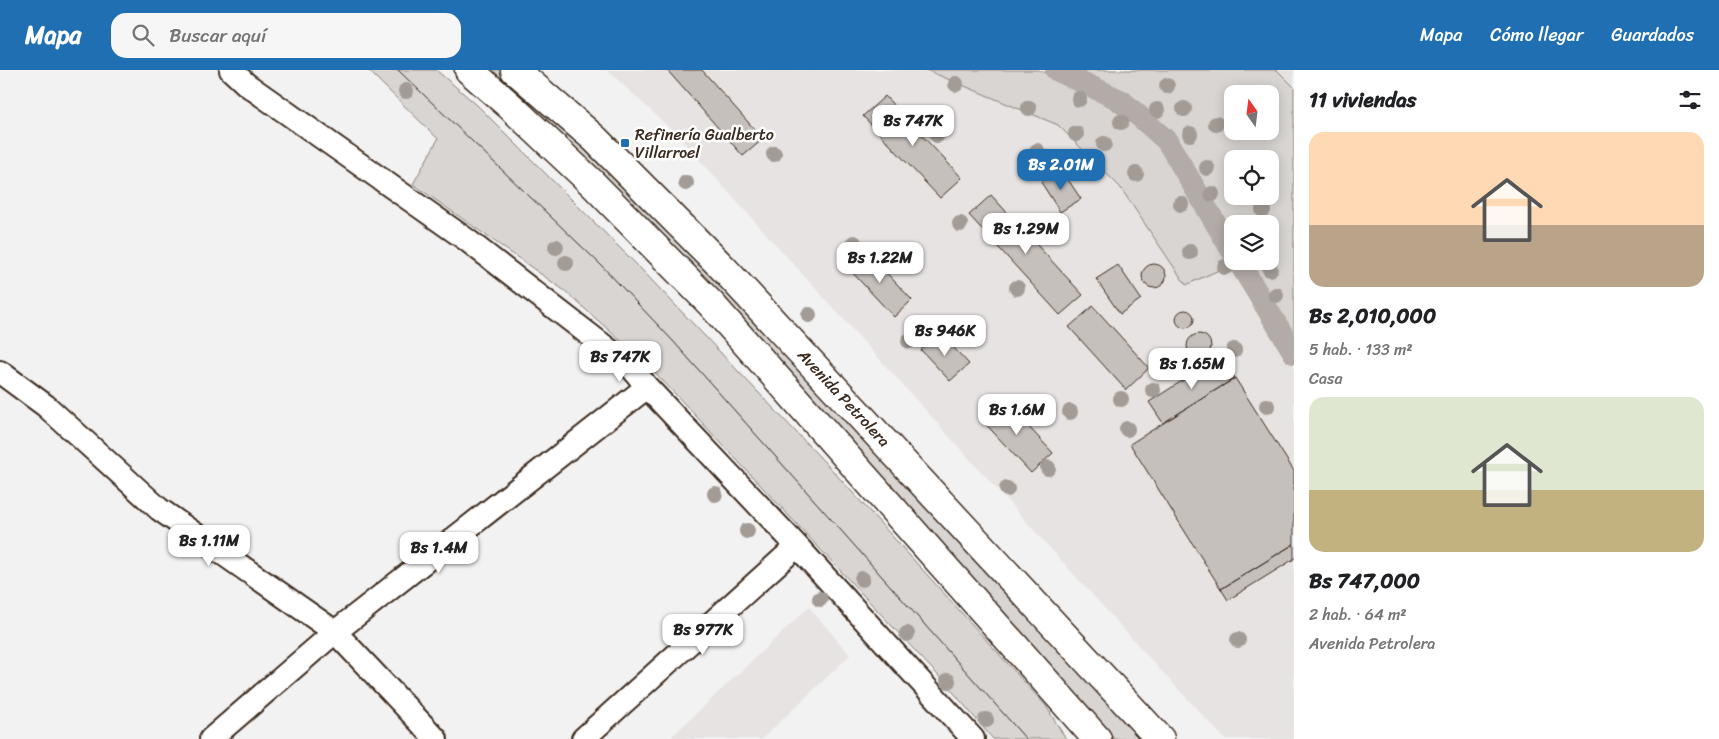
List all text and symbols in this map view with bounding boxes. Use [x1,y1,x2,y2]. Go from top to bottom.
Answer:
search box [111,13,461,58]
text: Mapa [25,14,81,56]
text: Buscar aquí [169,19,266,52]
text: Mapa [1420,19,1462,51]
text: Cómo llegar [1490,19,1583,51]
text: Guardados [1611,19,1694,51]
icon: search [129,21,157,49]
text: 11 viviendas [1309,81,1416,119]
north arrow [1224,85,1279,140]
map controls [1224,85,1279,270]
icon: filters [1676,86,1704,114]
pin: Bs 747K [867,104,959,147]
text: Bs 747K [883,106,943,135]
place label: Refinería Gualberto Villarroel [635,120,774,167]
marker: Refinería Gualberto Villarroel [619,137,631,149]
pin: Bs 2.01M [1009,148,1113,191]
text: Bs 2.01M [1028,150,1094,179]
button: locate [1224,150,1279,205]
icon: home [1462,165,1552,255]
pin: Bs 1.29M [974,212,1078,255]
text: Bs 1.29M [993,214,1059,243]
button: layers [1224,215,1279,270]
pin: Bs 1.22M [828,242,932,284]
text: Bs 1.22M [848,243,912,272]
text: Bs 2,010,000 [1309,297,1436,335]
pin: Bs 946K [899,314,991,357]
text: Bs 946K [915,316,975,345]
text: 5 hab. · 133 m² [1309,335,1413,364]
pin: Bs 747K [574,340,666,383]
street label: Avenida Petrolera [790,341,898,454]
text: Bs 747K [590,342,650,371]
pin: Bs 1.65M [1140,348,1244,390]
text: Bs 1.65M [1159,349,1225,378]
text: Casa [1309,364,1342,393]
pin: Bs 1.6M [971,394,1063,436]
text: Bs 1.6M [989,395,1045,424]
icon: home [1462,430,1552,520]
pin: Bs 1.11M [157,524,261,567]
text: Bs 1.11M [179,526,239,555]
pin: Bs 1.4M [393,532,485,574]
text: Bs 1.4M [411,533,468,562]
text: Bs 747,000 [1309,562,1420,600]
text: 2 hab. · 64 m² [1309,600,1407,629]
pin: Bs 977K [657,614,749,656]
text: Bs 977K [673,615,733,644]
text: Avenida Petrolera [1309,629,1435,658]

